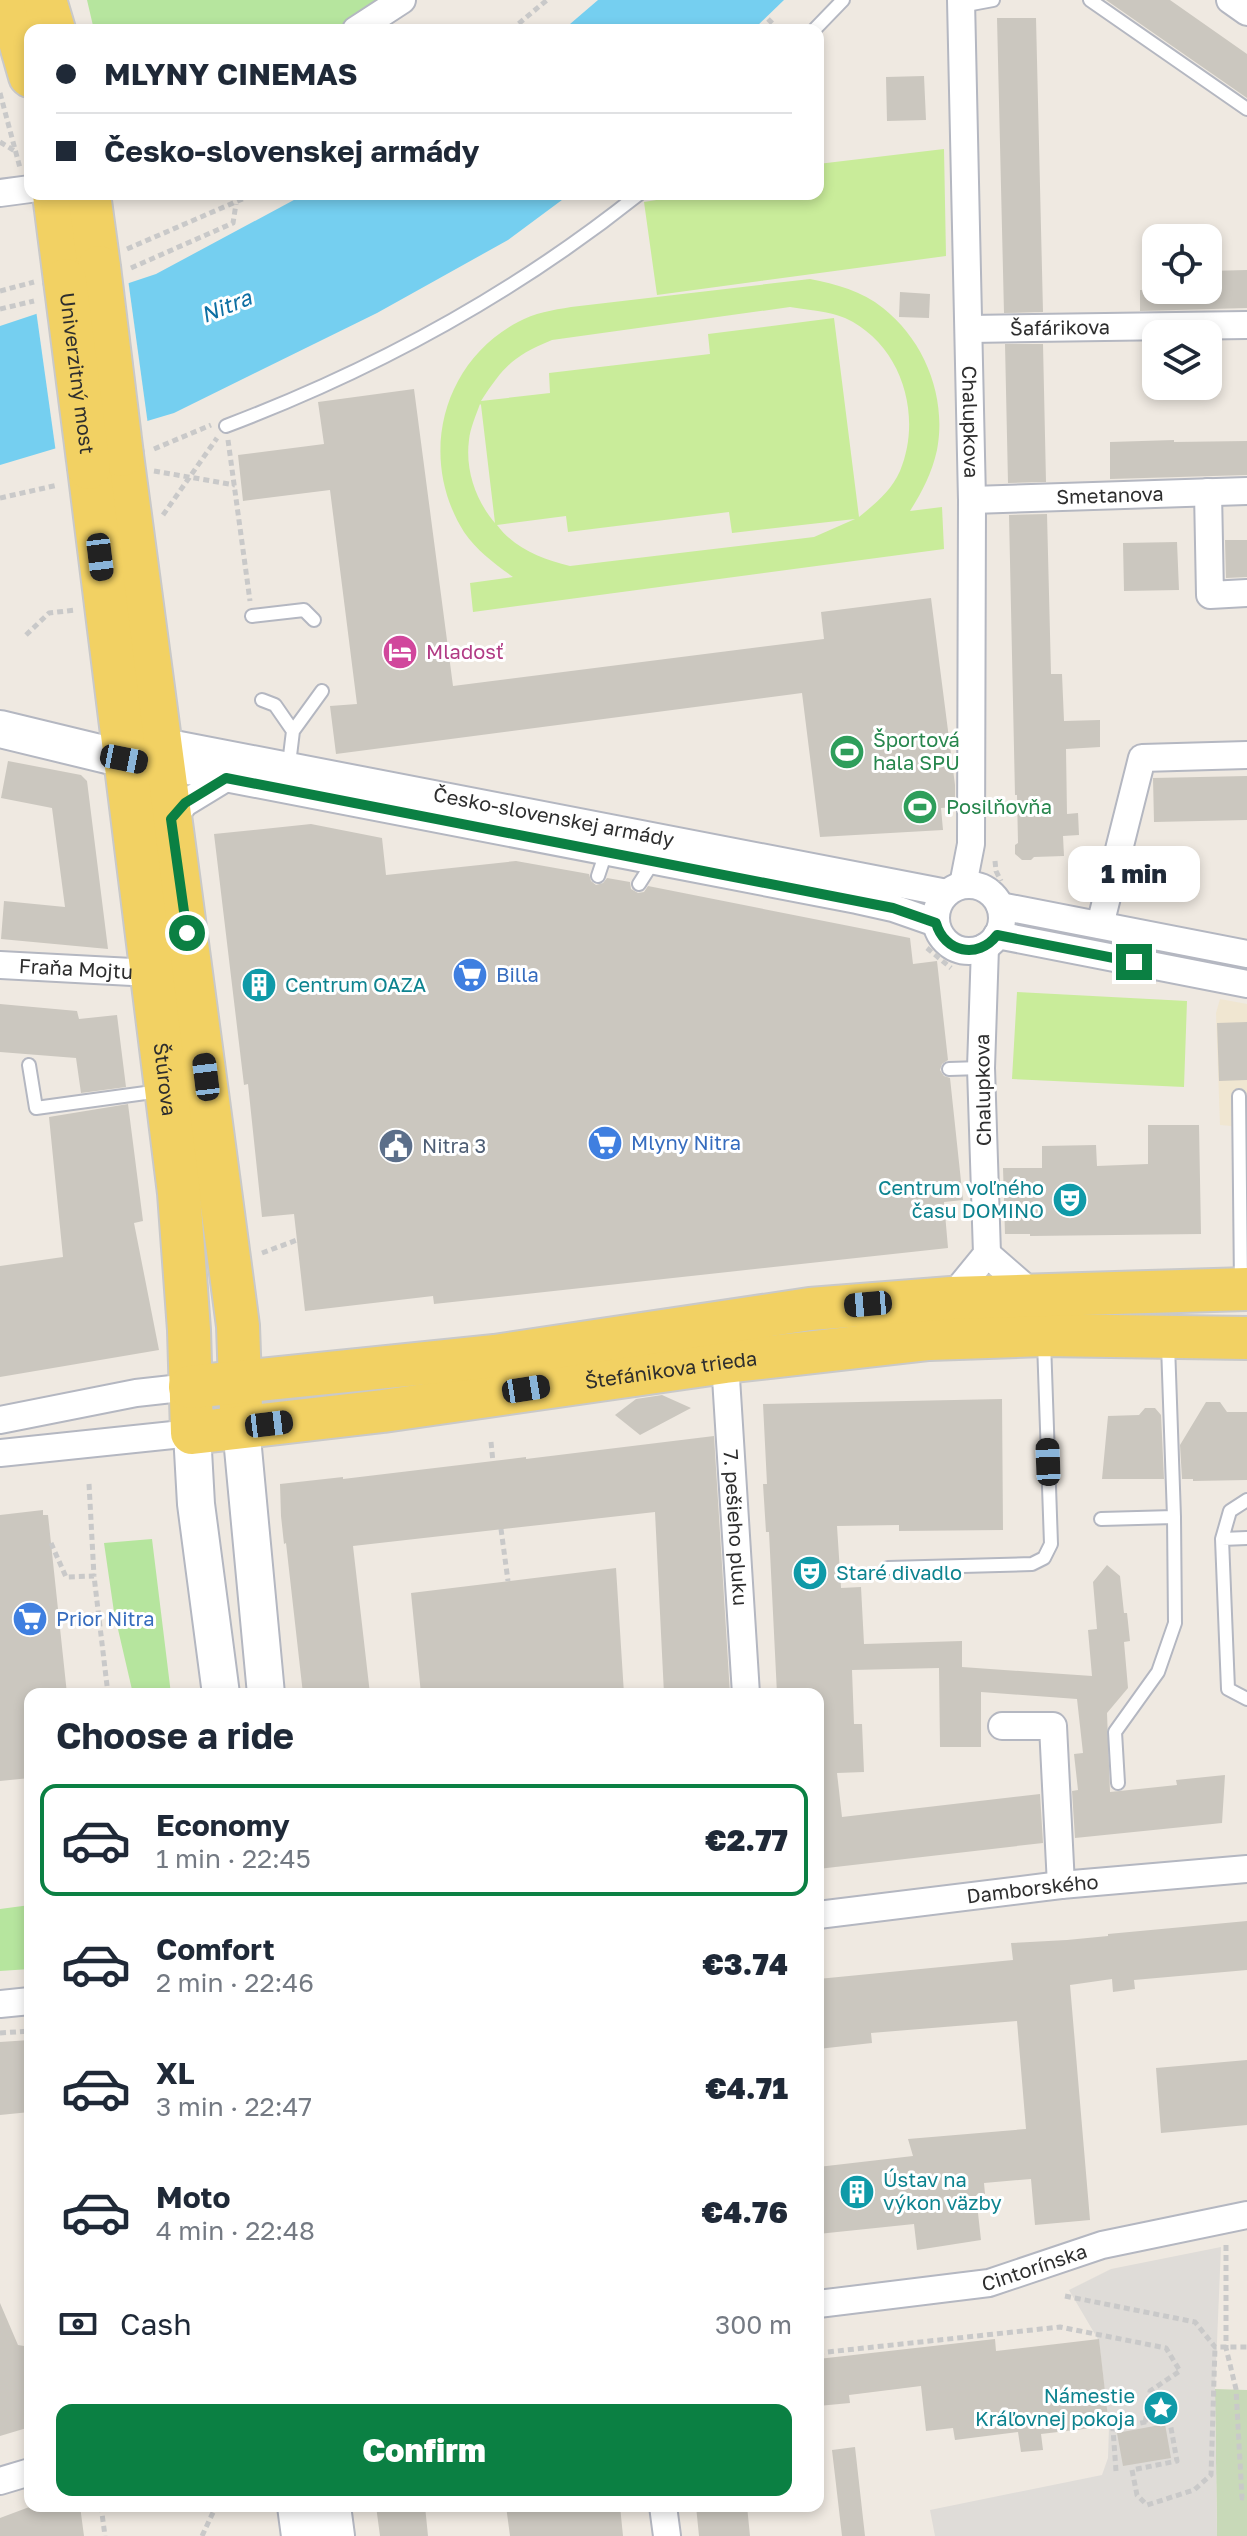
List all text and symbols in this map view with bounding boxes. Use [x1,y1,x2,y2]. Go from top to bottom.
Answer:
text: MLYNY CINEMAS [104,56,358,92]
text: Česko-slovenskej armády [104,133,480,169]
map controls [1142,224,1222,400]
button: locate [1142,224,1222,304]
water label: Nitra [197,283,257,328]
street label: Univerzitný most [56,291,100,455]
street label: Šafárikova [1010,314,1110,339]
button: layers [1142,320,1222,400]
street label: Chalupkova [958,365,985,478]
street label: Smetanova [1056,481,1164,508]
car [85,532,115,582]
hotel icon: Mladosť [381,633,419,671]
place label: Mladosť [426,639,504,663]
place label: Športová hala SPU [873,727,960,774]
sports icon: Športová hala SPU [828,733,866,771]
car [98,743,150,775]
street label: Česko-slovenskej armády [432,781,676,851]
sports icon: Posilňovňa [901,788,939,826]
place label: Posilňovňa [946,794,1052,818]
callout: 1 min [1068,846,1200,902]
text: 1 min [1101,858,1167,889]
route start [169,915,205,951]
route end [1116,944,1152,980]
street label: Fraňa Mojtu [18,953,134,983]
supermarket icon: Billa [451,956,489,994]
place label: Billa [496,962,539,986]
building icon: Centrum OAZA [240,966,278,1004]
place label: Centrum OAZA [285,972,426,996]
street label: Chalupkova [969,1034,995,1146]
street label: Štúrova [149,1041,182,1117]
car [191,1052,221,1102]
supermarket icon: Mlyny Nitra [586,1124,624,1162]
public building icon: Nitra 3 [377,1127,415,1165]
place label: Mlyny Nitra [631,1130,741,1154]
place label: Nitra 3 [422,1133,486,1157]
place label: Centrum voľného času DOMINO [878,1175,1044,1222]
theatre icon: Centrum voľného času DOMINO [1051,1181,1089,1219]
car [843,1290,893,1318]
street label: Štefánikova trieda [583,1345,758,1393]
car [500,1373,552,1405]
car [244,1409,294,1439]
car [1035,1438,1061,1486]
street label: 7. pešieho pluku [720,1449,753,1607]
theatre icon: Staré divadlo [791,1554,829,1592]
place label: Staré divadlo [836,1560,962,1584]
supermarket icon: Prior Nitra [11,1600,49,1638]
place label: Prior Nitra [56,1606,155,1630]
text: Choose a ride [56,1714,294,1757]
icon: car [60,1804,132,1876]
text: Economy [156,1807,290,1843]
text: €2.77 [705,1822,788,1858]
text: 1 min · 22:45 [156,1843,311,1874]
street label: Damborského [965,1869,1099,1908]
icon: car [60,1928,132,2000]
text: Comfort [156,1931,275,1967]
text: €3.74 [702,1946,788,1982]
text: 2 min · 22:46 [156,1967,314,1998]
icon: car [60,2052,132,2124]
text: XL [156,2055,195,2091]
text: €4.71 [705,2070,788,2106]
text: 3 min · 22:47 [156,2091,312,2122]
place label: Ústav na výkon väzby [883,2167,1002,2214]
building icon: Ústav na výkon väzby [838,2173,876,2211]
icon: car [60,2176,132,2248]
text: Moto [156,2179,231,2215]
text: €4.76 [702,2194,788,2230]
text: 4 min · 22:48 [156,2215,315,2246]
street label: Cintorínska [980,2238,1090,2295]
icon: cash [56,2302,100,2346]
text: Cash [120,2306,192,2342]
text: 300 m [715,2309,792,2340]
place label: Námestie Kráľovnej pokoja [975,2383,1135,2430]
place icon: Námestie Kráľovnej pokoja [1142,2389,1180,2427]
button: Confirm [56,2404,792,2496]

